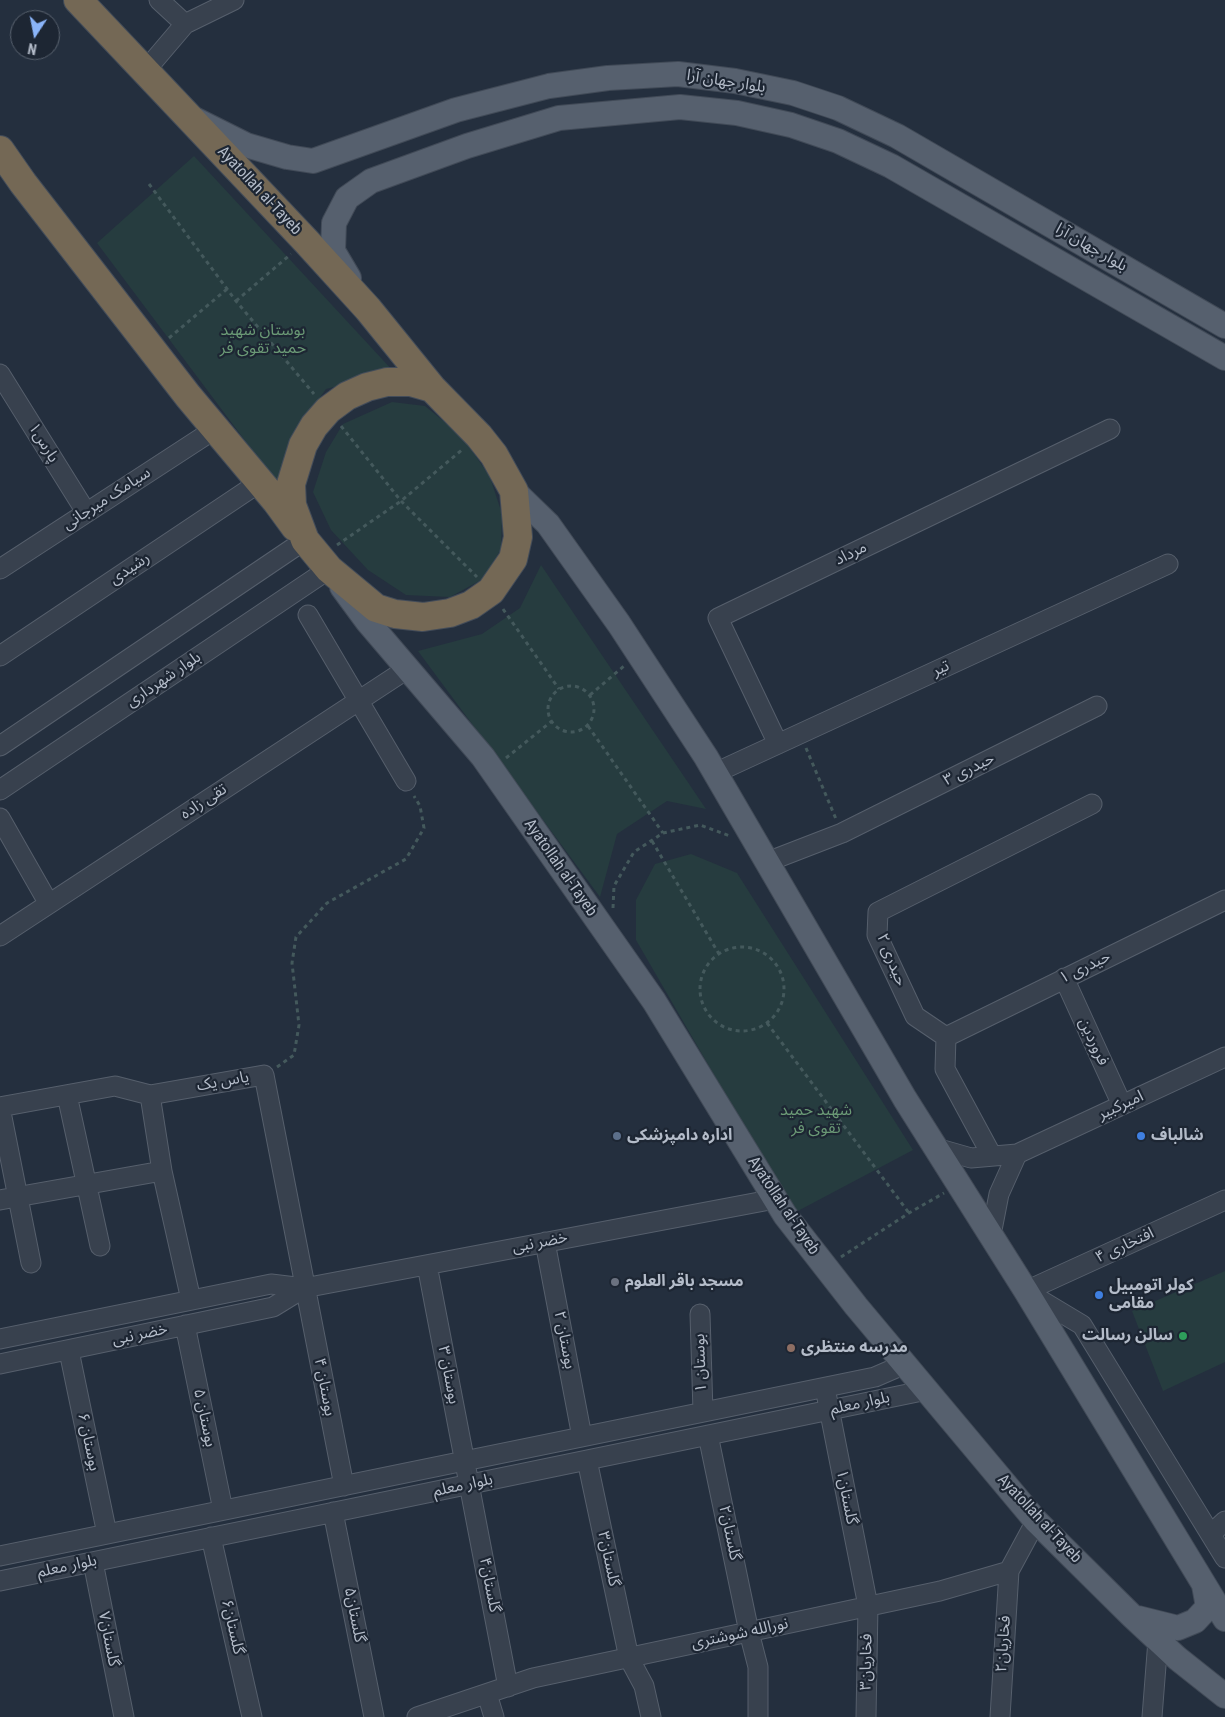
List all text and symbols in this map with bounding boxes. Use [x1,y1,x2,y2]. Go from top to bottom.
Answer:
north arrow [10,10,60,60]
text: N [27,40,38,57]
street label: بلوار جهان آرا [685,66,767,98]
street label: Ayatollah al-Tayeb [213,143,305,239]
street label: بلوار جهان آرا [1052,220,1130,276]
park label: بوستان شهید حمید تقوی فر [220,321,306,359]
street label: پارس۱ [23,420,63,466]
street label: سیامک میرجانی [59,463,155,535]
street label: مرداد [832,538,870,570]
street label: رشیدی [106,549,154,589]
street label: بلوار شهرداری [123,648,205,712]
street label: تیر [929,657,953,681]
street label: حیدری ۳ [940,749,998,791]
street label: تقی زاده [177,780,231,824]
street label: Ayatollah al-Tayeb [519,816,601,920]
street label: حیدری ۲ [872,931,910,989]
street label: حیدری ۱ [1056,947,1114,989]
street label: فروردین [1074,1015,1112,1069]
street label: یاس یک [195,1068,251,1096]
street label: امیرکبیر [1095,1087,1147,1125]
park label: شهید حمید تقوی فر [780,1101,852,1139]
place label: اداره دامپزشکی [627,1126,732,1146]
place label: شالباف [1151,1126,1204,1146]
marker: اداره دامپزشکی [611,1130,623,1142]
marker: شالباف [1135,1130,1147,1142]
street label: Ayatollah al-Tayeb [743,1153,823,1259]
street label: افتخاری ۴ [1093,1224,1157,1268]
street label: خضر نبی [511,1228,569,1258]
place label: مسجد باقر العلوم [625,1272,744,1292]
marker: مسجد باقر العلوم [609,1276,621,1288]
place label: کولر اتومبیل مقامی [1109,1276,1193,1314]
marker: کولر اتومبیل مقامی [1093,1289,1105,1301]
street label: بوستان ۲ [549,1309,579,1371]
street label: خضر نبی [111,1320,169,1350]
place label: سالن رسالت [1082,1326,1173,1346]
marker: سالن رسالت [1177,1330,1189,1342]
street label: بوستان ۱ [690,1333,712,1393]
place label: مدرسه منتظری [801,1338,908,1358]
marker: مدرسه منتظری [785,1342,797,1354]
street label: بوستان ۳ [433,1344,463,1406]
street label: بوستان ۴ [309,1356,339,1418]
street label: بوستان ۵ [188,1387,220,1449]
street label: بلوار معلم [828,1388,892,1420]
street label: بوستان ۶ [72,1411,104,1473]
street label: گلستان۱ [831,1468,861,1526]
street label: بلوار معلم [431,1470,495,1502]
street label: Ayatollah al-Tayeb [993,1471,1085,1567]
street label: گلستان۲ [714,1504,744,1562]
street label: گلستان۳ [593,1530,623,1588]
street label: بلوار معلم [35,1551,99,1583]
street label: گلستان۴ [474,1556,504,1614]
street label: گلستان۵ [339,1586,369,1644]
street label: گلستان۶ [216,1598,248,1656]
street label: گلستان۷ [93,1610,123,1668]
street label: نورالله شوشتری [690,1614,790,1654]
street label: فخاریان۲ [992,1615,1016,1673]
street label: فخاریان۳ [857,1633,877,1691]

